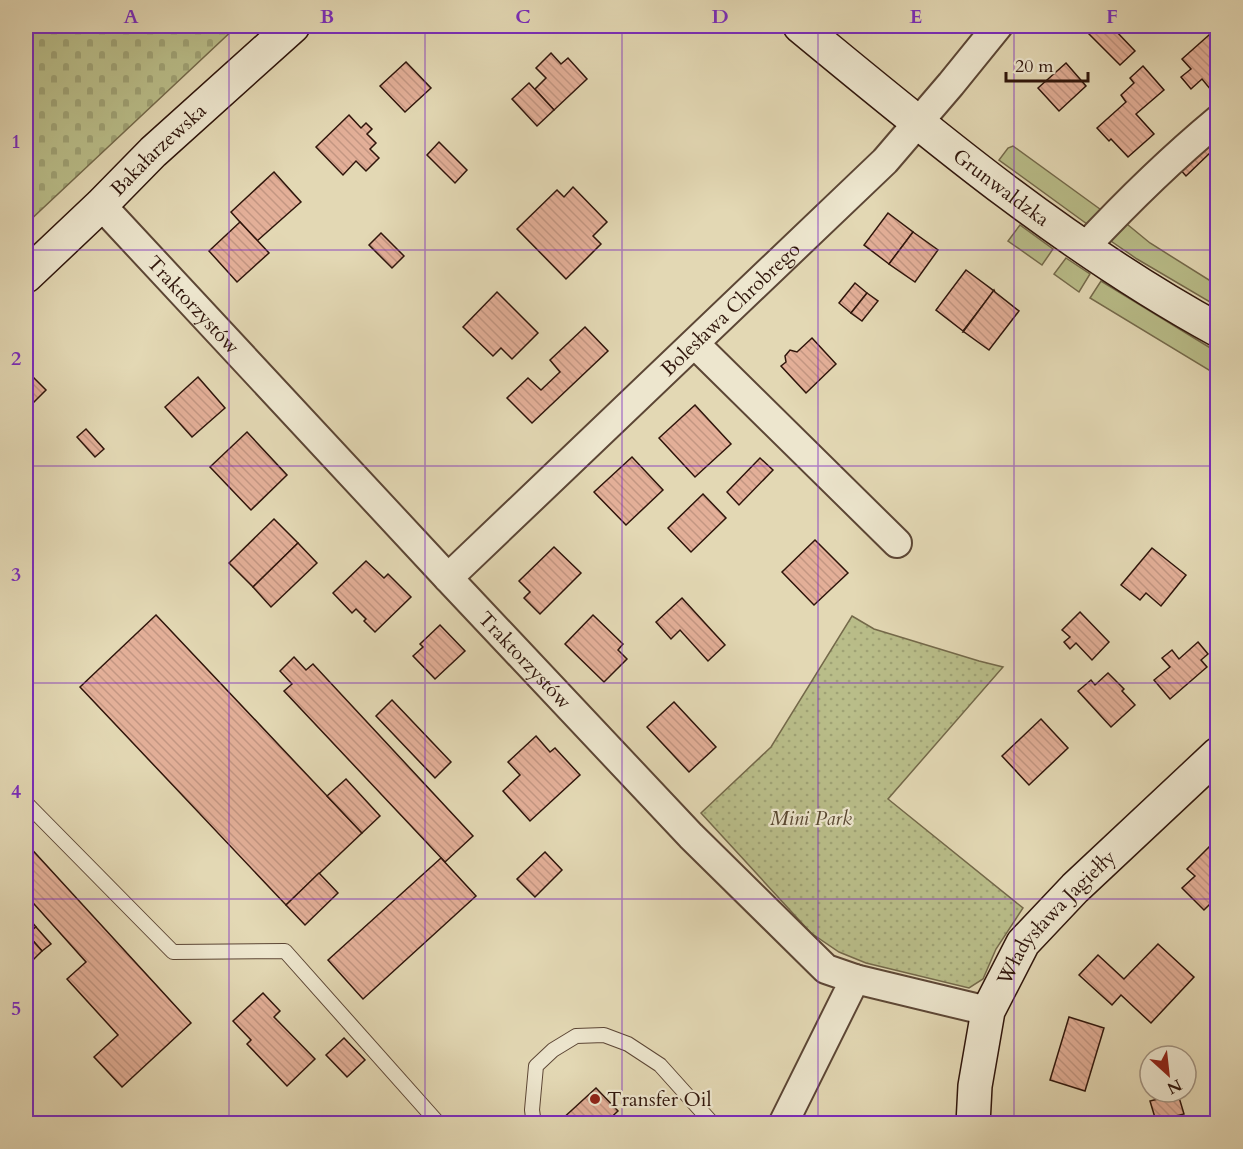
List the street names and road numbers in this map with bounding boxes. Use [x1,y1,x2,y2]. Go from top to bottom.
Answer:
street label: Bakałarzewska [104,97,213,202]
street label: Grunwaldzka [947,142,1055,233]
street label: Bolesława Chrobrego [655,236,806,382]
street label: Traktorzystów [141,250,246,360]
street label: Traktorzystów [472,605,578,715]
street label: Władysława Jagiełły [990,844,1122,991]

